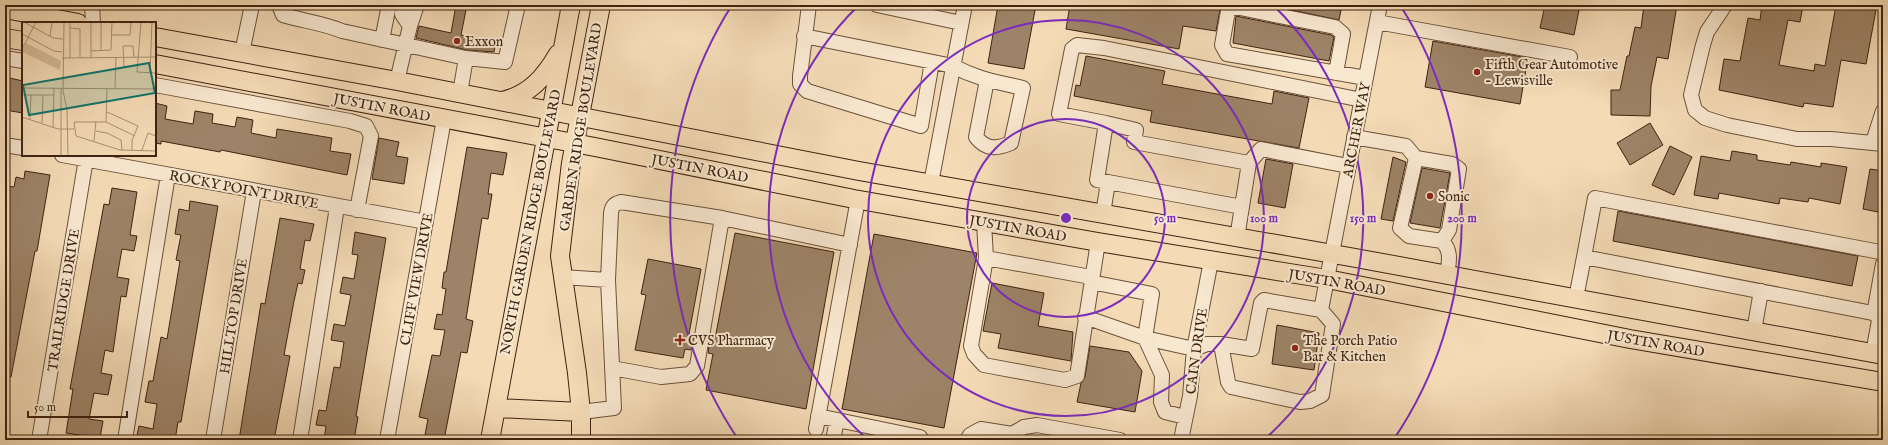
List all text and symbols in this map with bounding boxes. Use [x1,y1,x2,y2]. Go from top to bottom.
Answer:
inset map [22,22,156,156]
street label: GARDEN RIDGE BOULEVARD [556,22,606,233]
place label: Exxon [465,33,504,51]
marker: Exxon [452,36,462,46]
place label: Fifth Gear Automotive - Lewisville [1485,56,1619,90]
marker: Fifth Gear Automotive - Lewisville [1472,67,1482,77]
street label: ARCHER WAY [1339,80,1375,180]
street label: NORTH GARDEN RIDGE BOULEVARD [496,88,566,356]
street label: JUSTIN ROAD [330,89,432,126]
street label: JUSTIN ROAD [648,150,750,187]
street label: ROCKY POINT DRIVE [167,167,320,213]
place label: Sonic [1438,188,1470,206]
marker: Sonic [1425,191,1435,201]
street label: CLIFF VIEW DRIVE [396,211,438,347]
street label: JUSTIN ROAD [966,211,1068,246]
centre of rings [1059,211,1073,225]
text: 50 m [1154,211,1177,226]
text: 100 m [1250,211,1279,226]
text: 150 m [1350,211,1377,226]
text: 200 m [1447,211,1477,226]
street label: TRAILRIDGE DRIVE [44,227,84,373]
street label: HILLTOP DRIVE [216,257,252,375]
street label: JUSTIN ROAD [1285,265,1387,300]
street label: CAIN DRIVE [1182,306,1212,396]
street label: JUSTIN ROAD [1604,326,1706,361]
place label: CVS Pharmacy [688,332,774,350]
place label: The Porch Patio Bar & Kitchen [1303,332,1398,366]
marker: CVS Pharmacy [675,335,685,345]
marker: The Porch Patio Bar & Kitchen [1290,343,1300,353]
scale bar [28,393,127,419]
text: 50 m [34,400,56,415]

